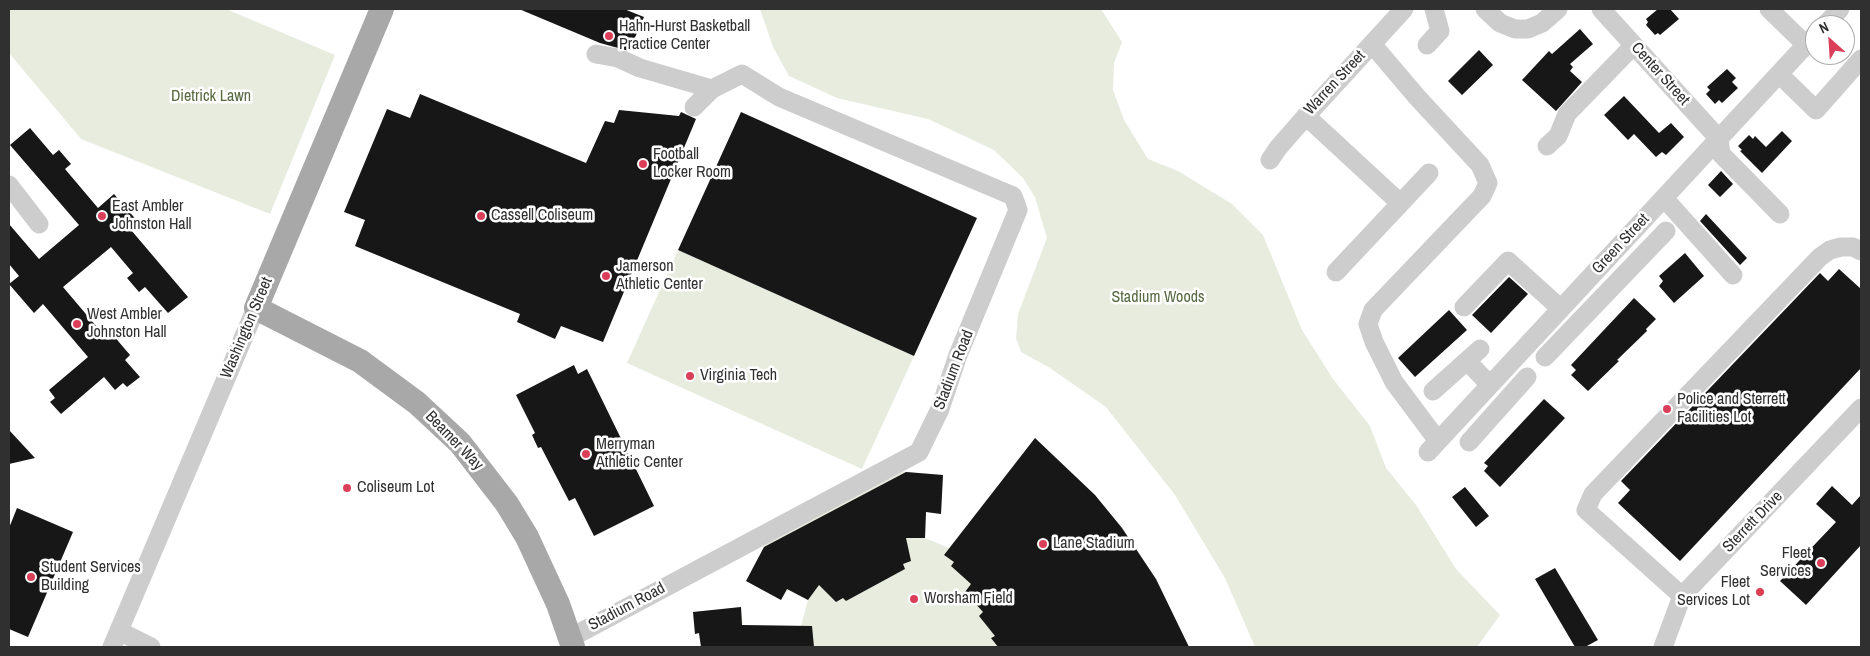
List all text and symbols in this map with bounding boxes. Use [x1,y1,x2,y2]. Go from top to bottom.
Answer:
north arrow [1805,15,1855,65]
place label: Hahn-Hurst Basketball Practice Center [619,17,750,55]
text: N [1816,18,1832,37]
marker: Hahn-Hurst Basketball Practice Center [603,30,615,42]
street label: Center Street [1627,39,1693,109]
street label: Warren Street [1300,47,1370,119]
park label: Dietrick Lawn [171,87,251,107]
place label: Football Locker Room [653,145,731,183]
marker: Football Locker Room [637,158,649,170]
place label: East Ambler Johnston Hall [112,197,191,235]
place label: Cassell Coliseum [491,206,593,226]
marker: East Ambler Johnston Hall [96,210,108,222]
marker: Cassell Coliseum [475,210,487,222]
street label: Green Street [1588,210,1654,278]
place label: Jamerson Athletic Center [616,257,703,295]
marker: Jamerson Athletic Center [600,270,612,282]
street label: Washington Street [217,274,277,382]
park label: Stadium Woods [1111,288,1205,308]
place label: West Ambler Johnston Hall [87,305,166,343]
marker: West Ambler Johnston Hall [71,318,83,330]
street label: Stadium Road [930,327,978,413]
place label: Virginia Tech [700,366,777,386]
marker: Virginia Tech [684,370,696,382]
place label: Police and Sterrett Facilities Lot [1677,390,1786,428]
marker: Police and Sterrett Facilities Lot [1661,403,1673,415]
street label: Beamer Way [421,407,487,475]
place label: Merryman Athletic Center [596,435,683,473]
marker: Merryman Athletic Center [580,448,592,460]
place label: Coliseum Lot [357,478,434,498]
marker: Coliseum Lot [341,482,353,494]
street label: Sterrett Drive [1719,487,1787,557]
place label: Lane Stadium [1053,534,1135,554]
marker: Lane Stadium [1037,538,1049,550]
place label: Fleet Services [1760,544,1811,582]
marker: Fleet Services [1815,557,1827,569]
place label: Student Services Building [41,558,141,596]
marker: Student Services Building [25,571,37,583]
place label: Fleet Services Lot [1677,573,1750,611]
street label: Stadium Road [585,579,669,635]
marker: Fleet Services Lot [1754,586,1766,598]
place label: Worsham Field [924,589,1013,609]
marker: Worsham Field [908,593,920,605]

